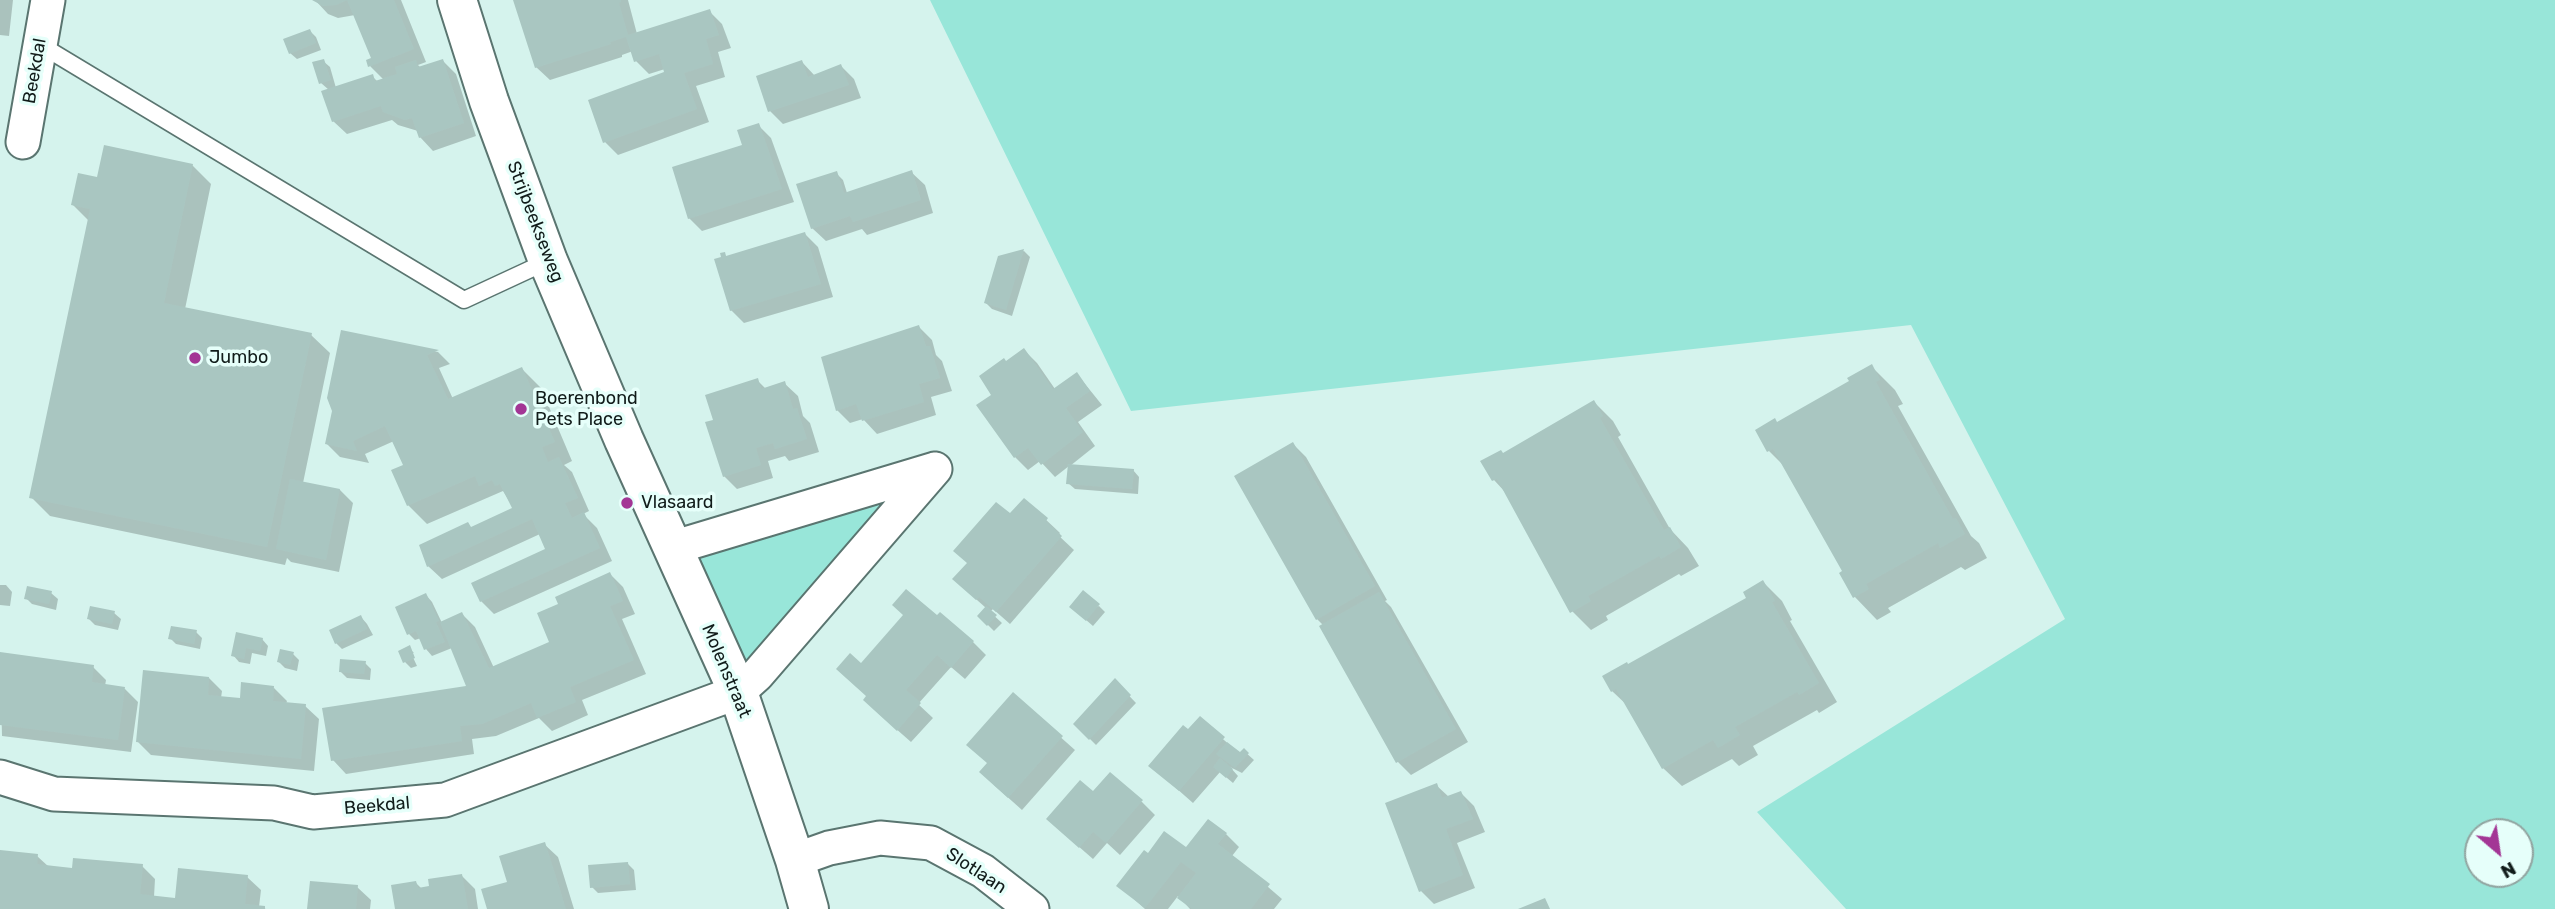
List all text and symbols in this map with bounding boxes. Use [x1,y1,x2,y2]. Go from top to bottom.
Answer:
street label: Beekdal [19,37,51,105]
street label: Strijbeekseweg [502,158,568,286]
place label: Jumbo [209,347,268,369]
marker: Jumbo [187,350,203,366]
place label: Boerenbond Pets Place [535,388,638,430]
marker: Boerenbond Pets Place [513,401,529,417]
place label: Vlasaard [641,492,714,514]
marker: Vlasaard [619,495,635,511]
street label: Molenstraat [697,621,755,721]
street label: Beekdal [343,792,411,820]
north arrow [2464,818,2534,888]
street label: Slotlaan [942,843,1010,899]
text: N [2497,857,2520,883]

